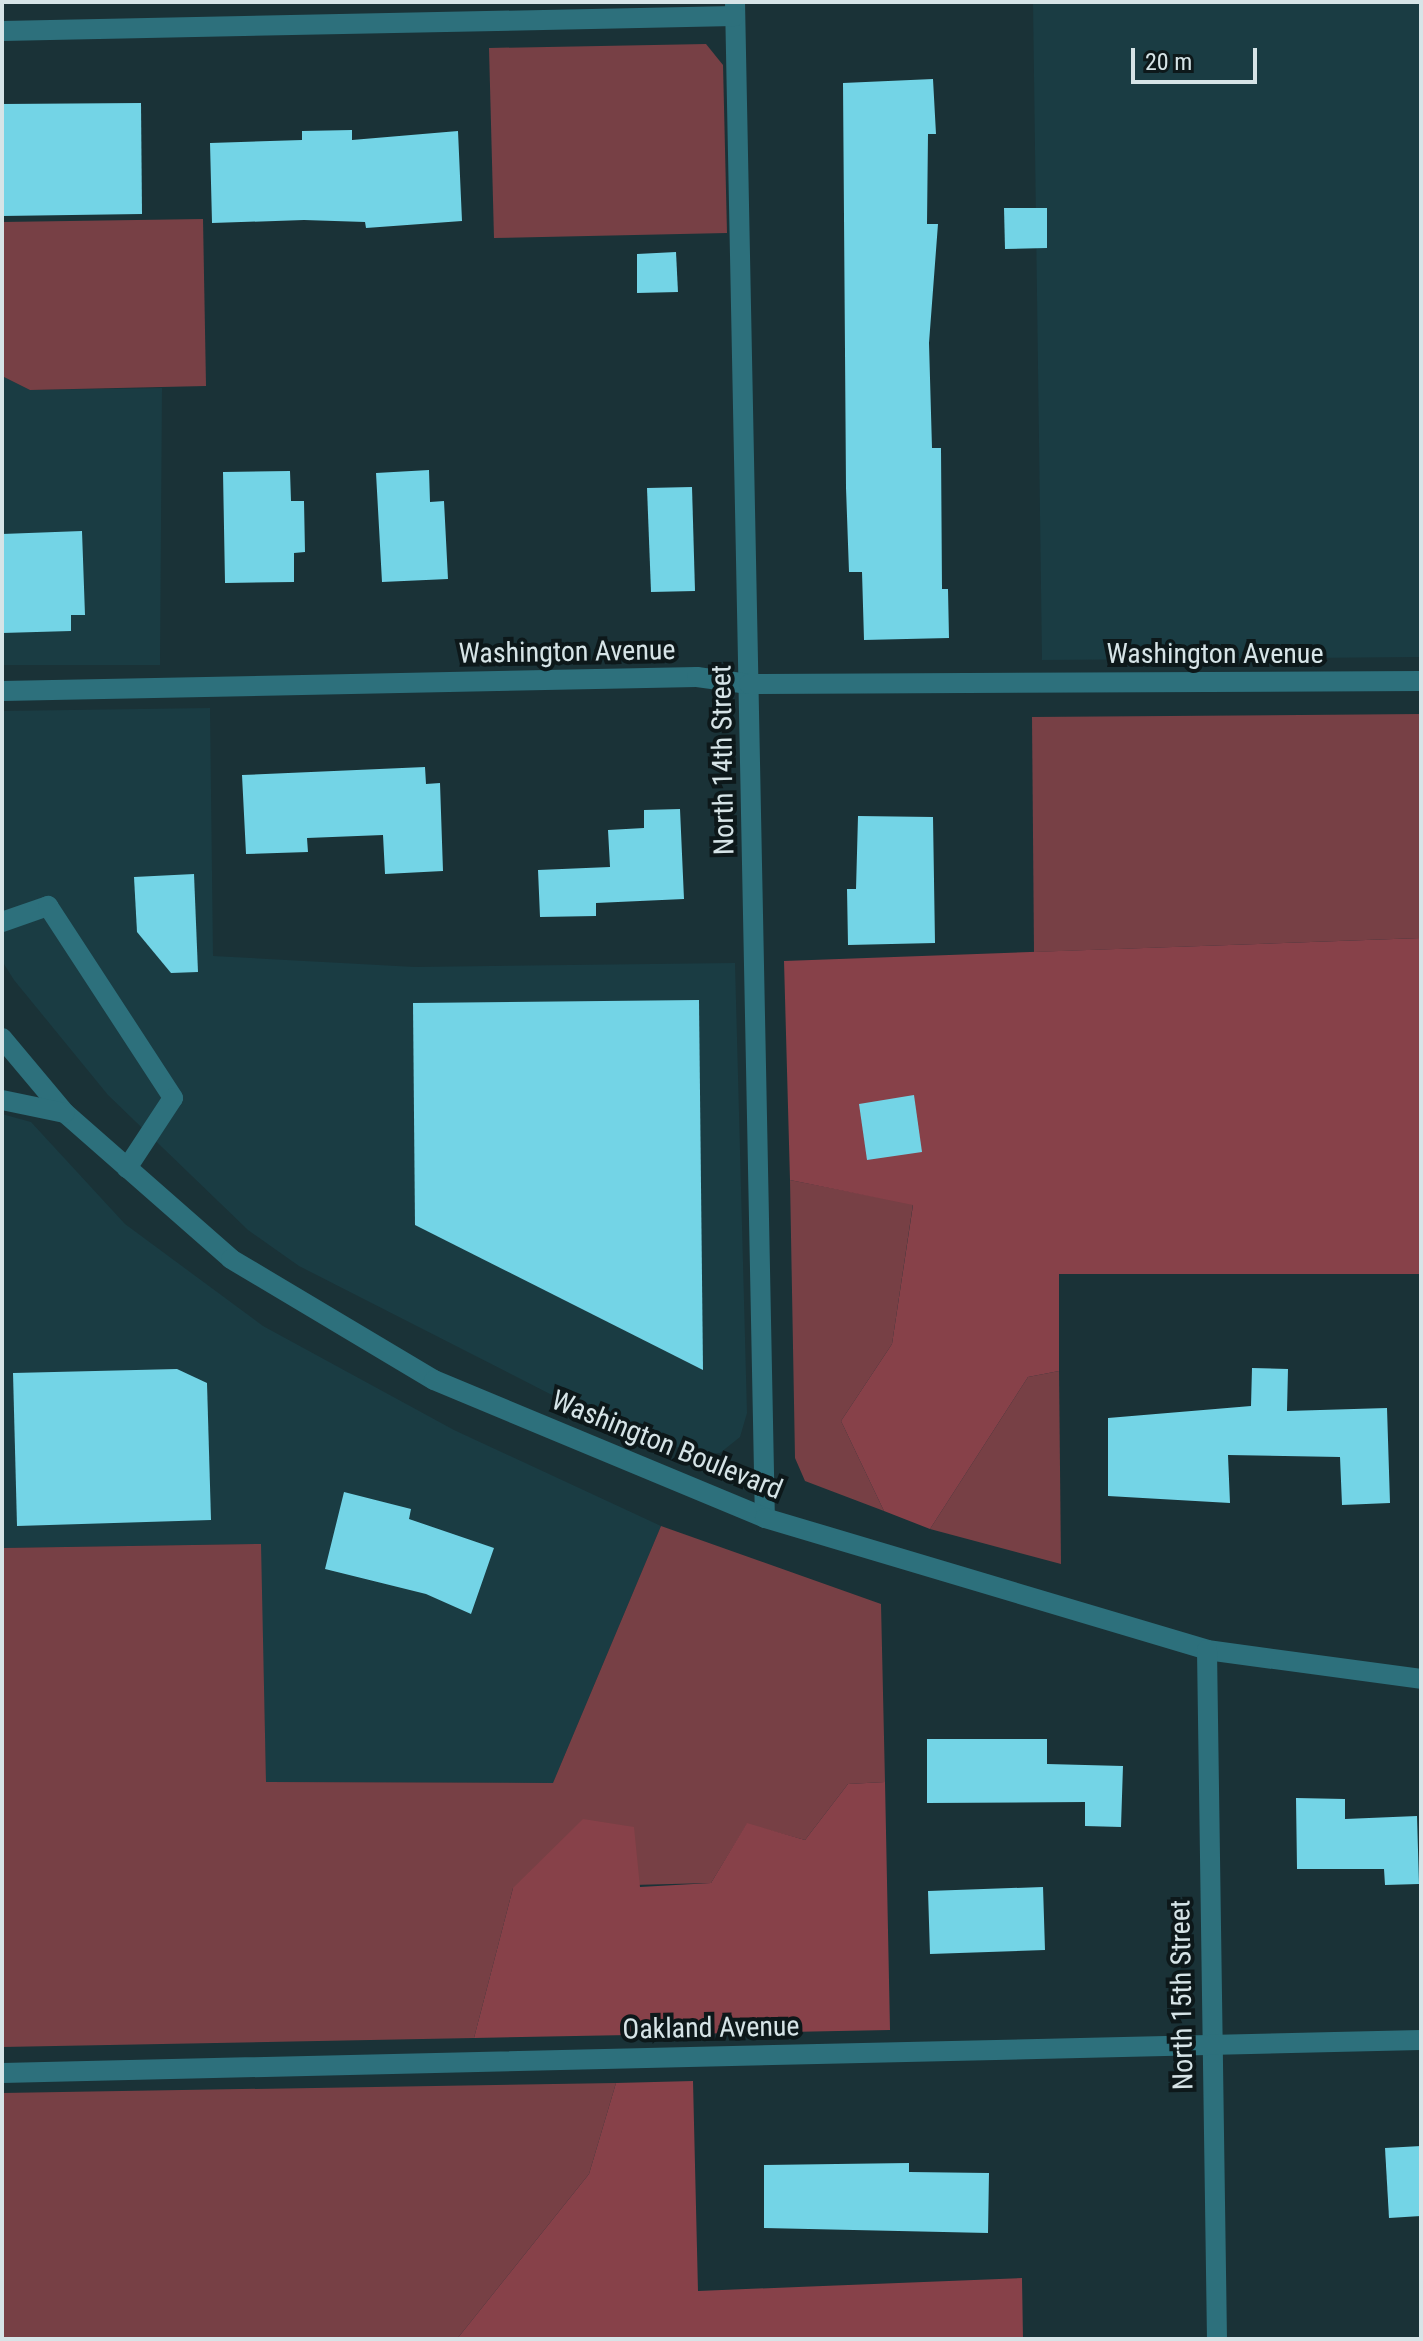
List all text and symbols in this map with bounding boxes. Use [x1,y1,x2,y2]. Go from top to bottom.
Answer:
scale bar [1135,32,1261,82]
text: 20 m [1145,48,1192,76]
street label: Washington Avenue [458,633,676,671]
street label: Washington Avenue [1106,637,1324,671]
street label: North 14th Street [705,665,741,855]
street label: Washington Boulevard [547,1383,787,1507]
street label: North 15th Street [1164,1900,1200,2090]
street label: Oakland Avenue [622,2010,800,2046]

